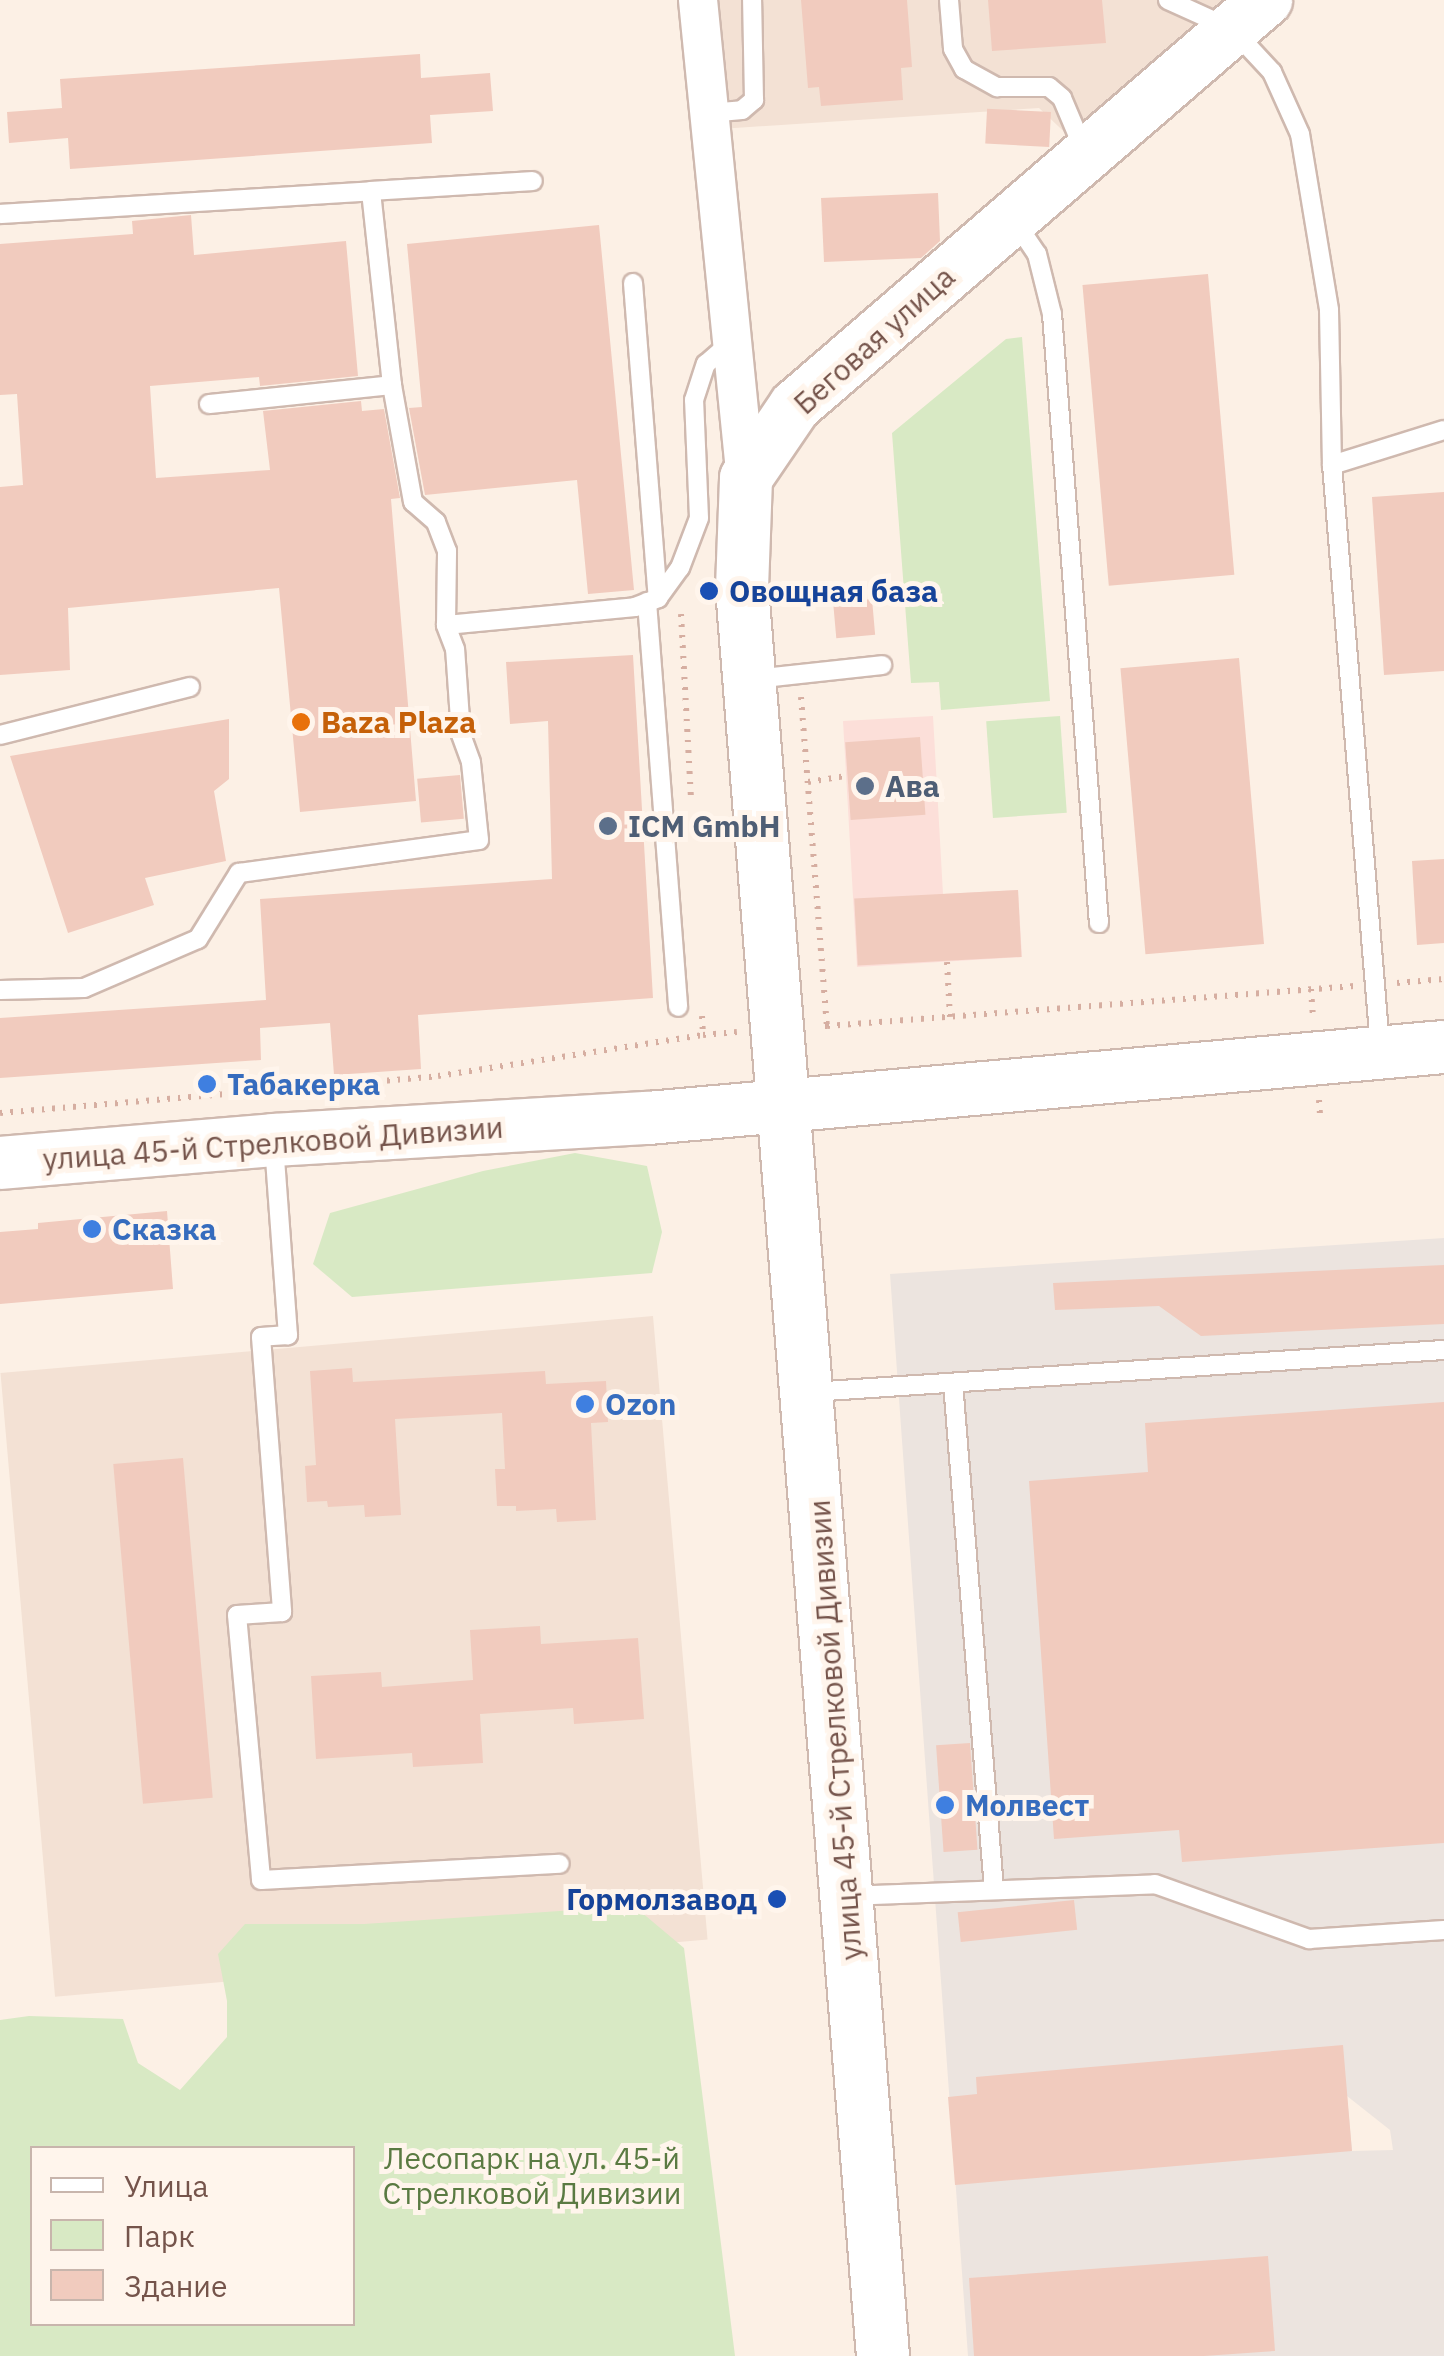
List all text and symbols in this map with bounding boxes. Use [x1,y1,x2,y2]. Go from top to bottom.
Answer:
street label: Беговая улица [786,258,962,422]
place label: Овощная база [729,573,938,609]
marker: Овощная база [698,580,720,602]
place label: Baza Plaza [321,704,476,740]
marker: Baza Plaza [290,711,312,733]
place label: Ава [885,768,940,804]
marker: Ава [854,775,876,797]
place label: ICM GmbH [628,808,780,844]
marker: ICM GmbH [597,815,619,837]
place label: Табакерка [227,1066,380,1102]
marker: Табакерка [196,1073,218,1095]
street label: улица 45-й Стрелковой Дивизии [41,1109,505,1177]
place label: Сказка [112,1211,216,1247]
marker: Сказка [81,1218,103,1240]
place label: Ozon [605,1386,676,1422]
marker: Ozon [574,1393,596,1415]
street label: улица 45-й Стрелковой Дивизии [801,1498,869,1962]
place label: Молвест [965,1787,1089,1823]
marker: Молвест [934,1794,956,1816]
place label: Гормолзавод [566,1881,757,1917]
marker: Гормолзавод [766,1888,788,1910]
park label: Лесопарк на ул. 45-й Стрелковой Дивизии [383,2140,681,2210]
legend [30,2146,355,2326]
text: Улица [124,2166,209,2205]
text: Парк [124,2216,195,2255]
text: Здание [124,2266,227,2305]

